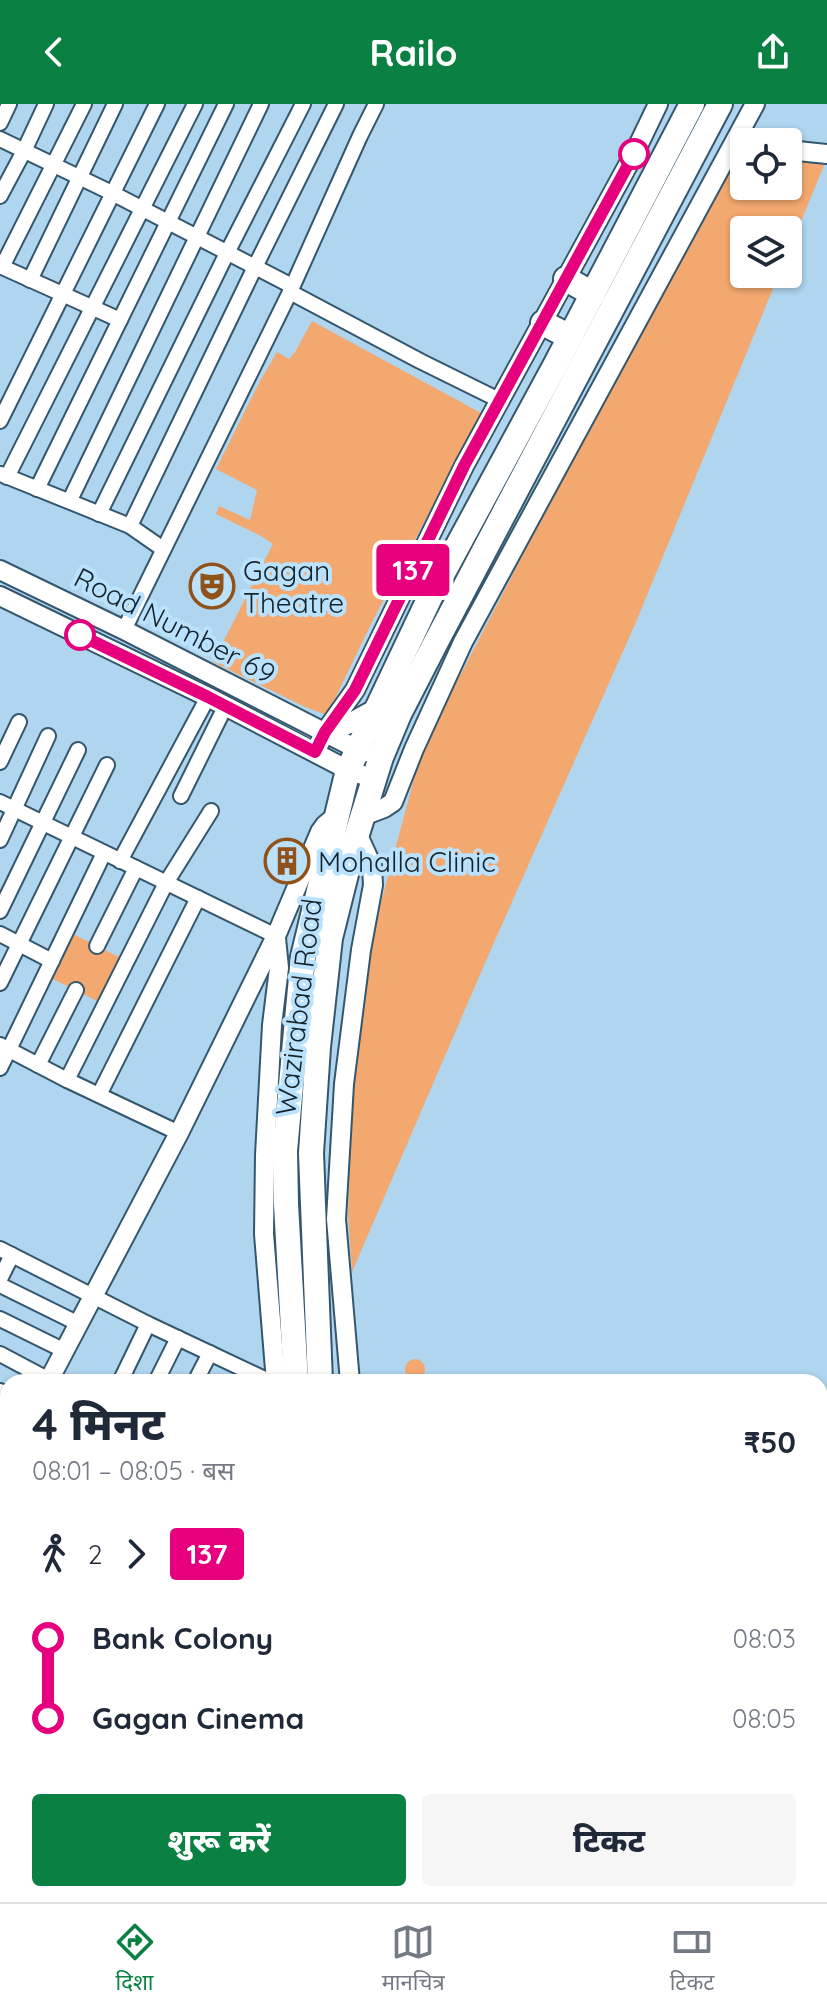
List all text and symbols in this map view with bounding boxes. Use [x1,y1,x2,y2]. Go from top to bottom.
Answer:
icon: back [32,30,76,74]
text: Railo [370,30,457,75]
icon: share [751,30,795,74]
map controls [730,128,802,288]
button: locate [730,128,802,200]
unlabelled marker [619,139,649,169]
button: layers [730,216,802,288]
line badge: 137 [367,544,459,596]
text: 137 [392,552,434,587]
place label: Gagan Theatre [243,553,344,620]
street label: Road Number 69 [69,559,281,691]
theatre icon: Gagan Theatre [188,562,236,610]
unlabelled marker [65,620,95,650]
building icon: Mohalla Clinic [263,837,311,885]
place label: Mohalla Clinic [318,844,496,879]
street label: Wazirabad Road [267,896,329,1118]
text: 4 मिनट [32,1396,165,1451]
text: ₹50 [744,1423,796,1461]
text: 08:01 – 08:05 · बस [32,1454,235,1487]
icon: walk [32,1532,76,1576]
icon: forward [114,1532,158,1576]
text: 137 [186,1536,228,1571]
text: 2 [88,1538,102,1571]
text: Bank Colony [92,1619,273,1657]
text: 08:03 [733,1622,796,1655]
text: Gagan Cinema [92,1699,304,1737]
text: 08:05 [732,1702,796,1735]
button: शुरू करें [32,1794,406,1886]
button: टिकट [422,1794,796,1886]
tab: दिशा [113,1920,157,1999]
tab: मानचित्र [382,1920,445,1999]
tab: टिकट [670,1920,714,1999]

